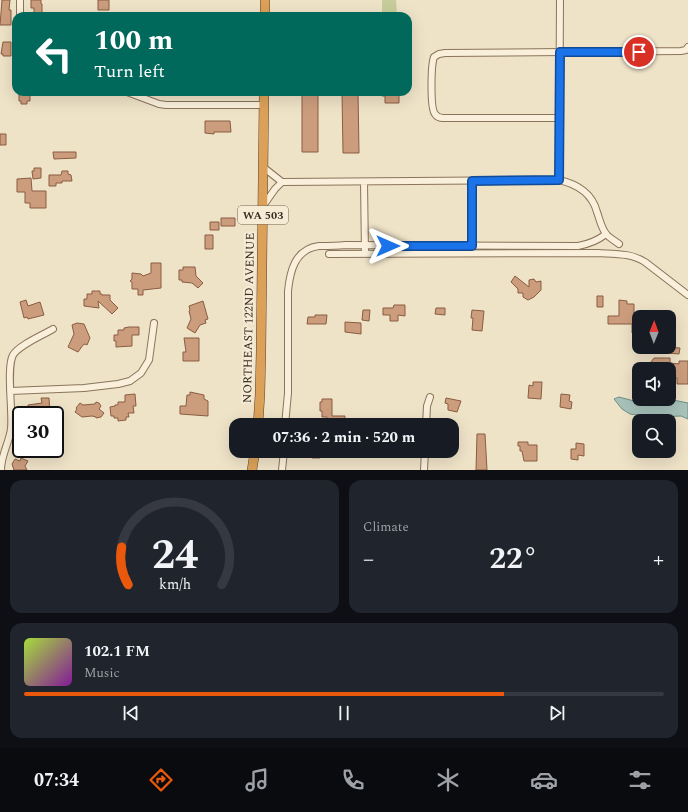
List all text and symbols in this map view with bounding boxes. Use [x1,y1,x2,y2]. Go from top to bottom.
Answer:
text: 100 m [94,19,173,62]
icon: left [28,28,80,80]
pin [622,35,656,69]
icon: arrive [628,41,650,63]
text: Turn left [94,58,165,85]
road number: WA 503 [238,206,288,224]
position arrow [367,225,409,267]
street label: NORTHEAST 122ND AVENUE [238,233,260,403]
north arrow [632,310,676,354]
map controls [632,310,676,458]
button: sound [632,362,676,406]
speed limit sign: 30 [12,406,64,458]
button: search [632,414,676,458]
text: 07:36 · 2 min · 520 m [273,426,415,449]
text: Climate [363,517,409,537]
text: 24 [151,523,198,586]
text: 22° [489,536,538,582]
text: − [363,543,374,576]
text: + [653,543,664,576]
text: km/h [158,573,191,595]
text: 102.1 FM [84,640,150,663]
text: Music [84,663,120,683]
icon: previous [120,702,142,724]
icon: pause [333,702,355,724]
icon: next [546,702,568,724]
icon: directions [147,766,175,794]
icon: music [243,766,271,794]
icon: phone [339,766,367,794]
icon: climate [434,766,462,794]
icon: car [530,766,558,794]
icon: filters [626,766,654,794]
text: 07:34 [34,767,79,794]

